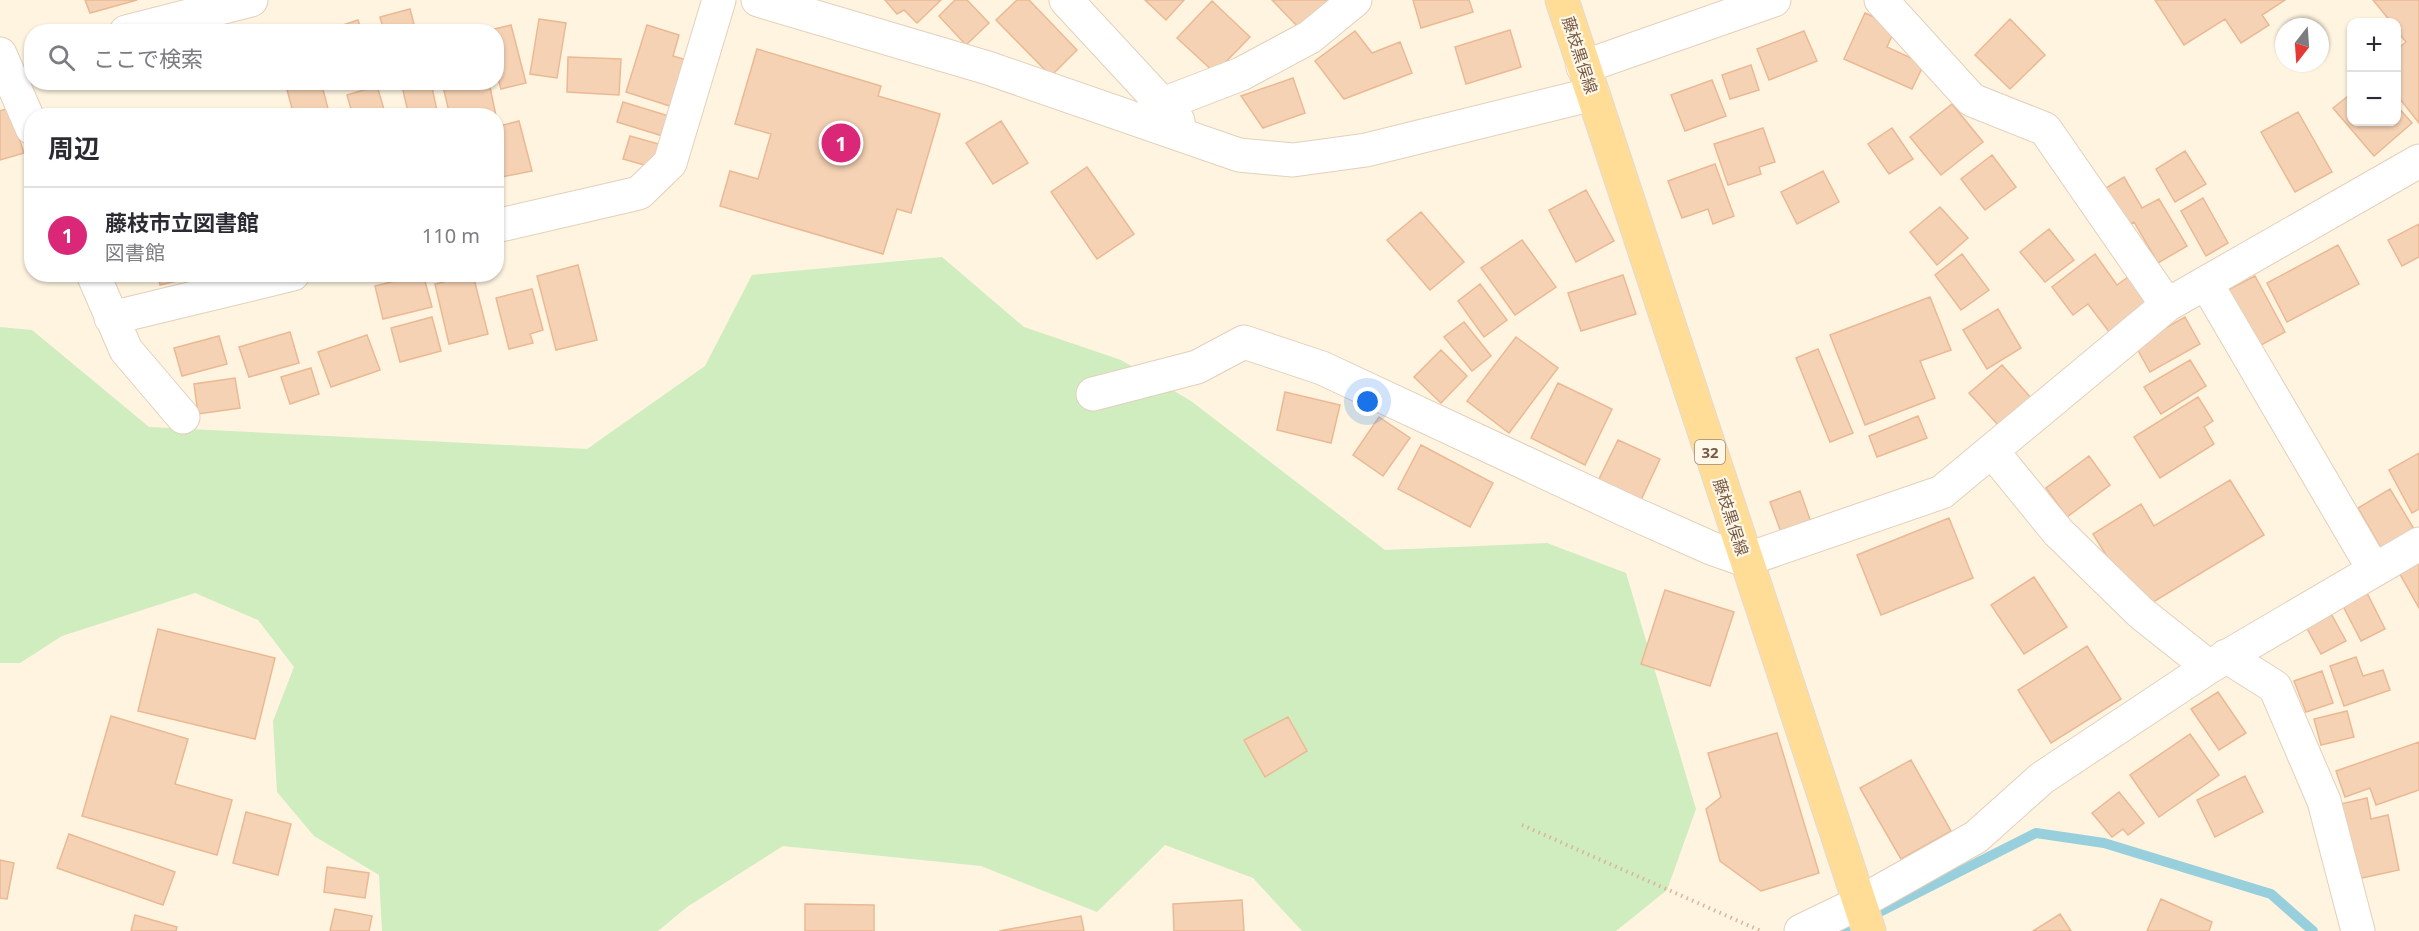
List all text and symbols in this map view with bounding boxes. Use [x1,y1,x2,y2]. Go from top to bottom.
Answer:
street label: 藤枝黒俣線 [1557,14,1603,96]
north arrow [2275,18,2329,72]
map controls [2347,18,2401,126]
button: + [2347,18,2401,72]
search box [24,24,504,90]
icon: search [45,41,78,74]
text: ここで検索 [93,43,203,73]
button: − [2347,72,2401,126]
pin: 1 [822,120,860,166]
text: 周辺 [48,130,100,166]
text: 藤枝市立図書館 [105,207,259,237]
text: 1 [62,222,73,249]
text: 110 m [422,222,480,249]
text: 図書館 [105,239,165,266]
your location [1353,387,1382,416]
road number: 32 [1695,440,1725,464]
street label: 藤枝黒俣線 [1708,476,1754,558]

